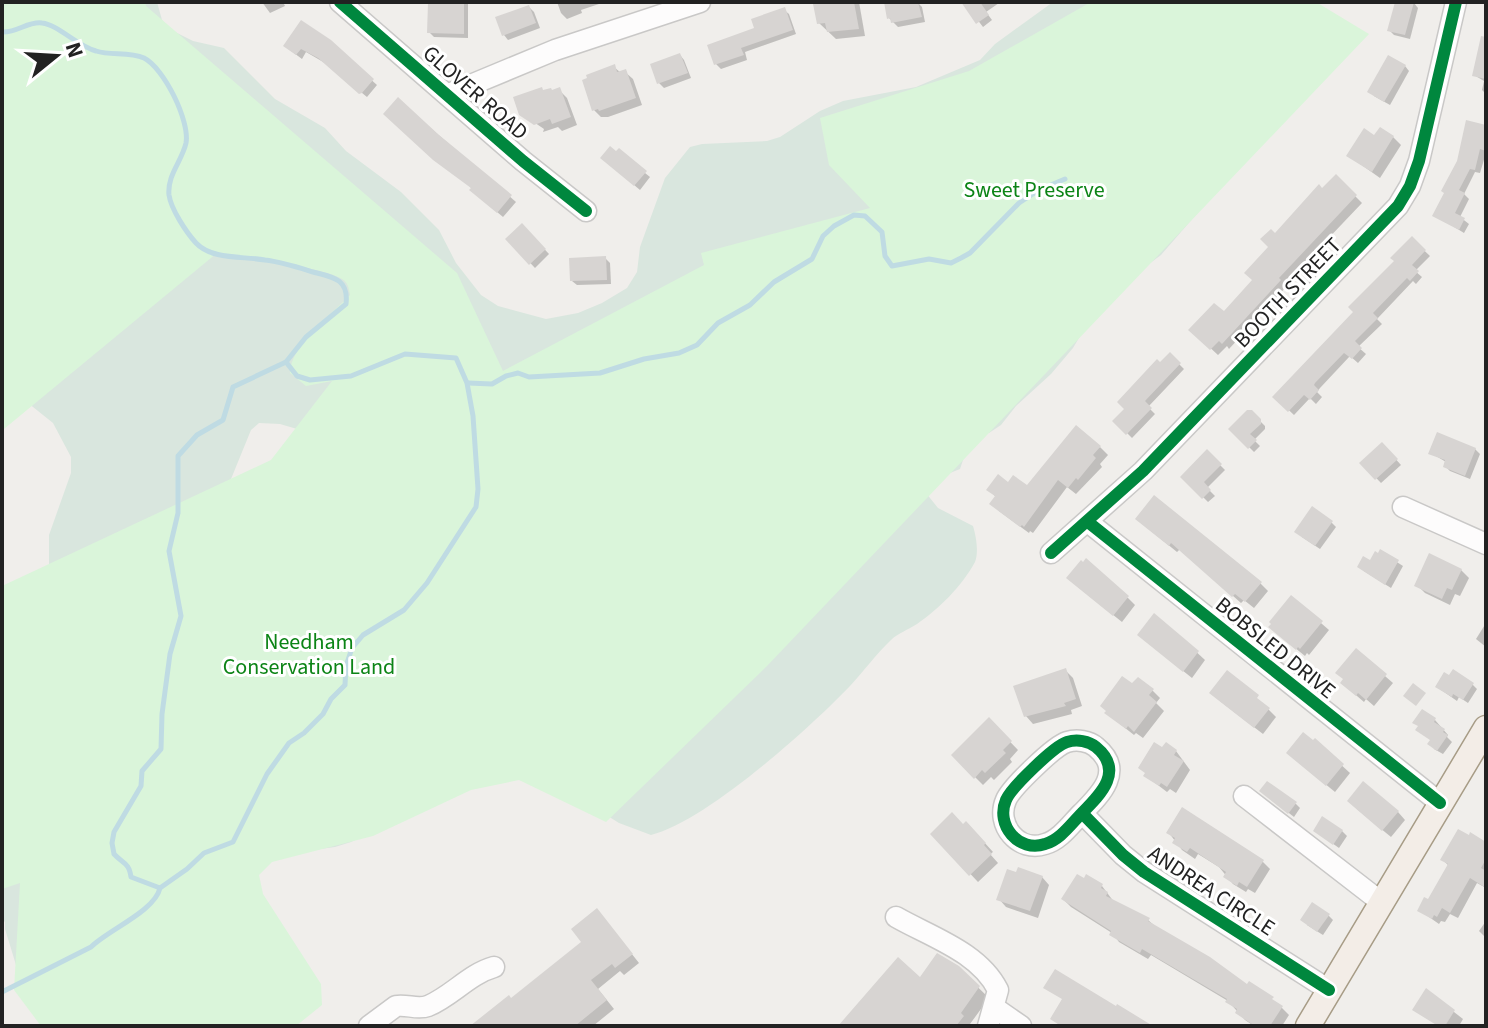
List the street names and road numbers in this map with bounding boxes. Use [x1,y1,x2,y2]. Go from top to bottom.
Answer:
street label: GLOVER ROAD [416,38,535,148]
street label: BOOTH STREET [1227,230,1349,355]
street label: BOBSLED DRIVE [1208,589,1343,706]
street label: ANDREA CIRCLE [1142,838,1281,944]

